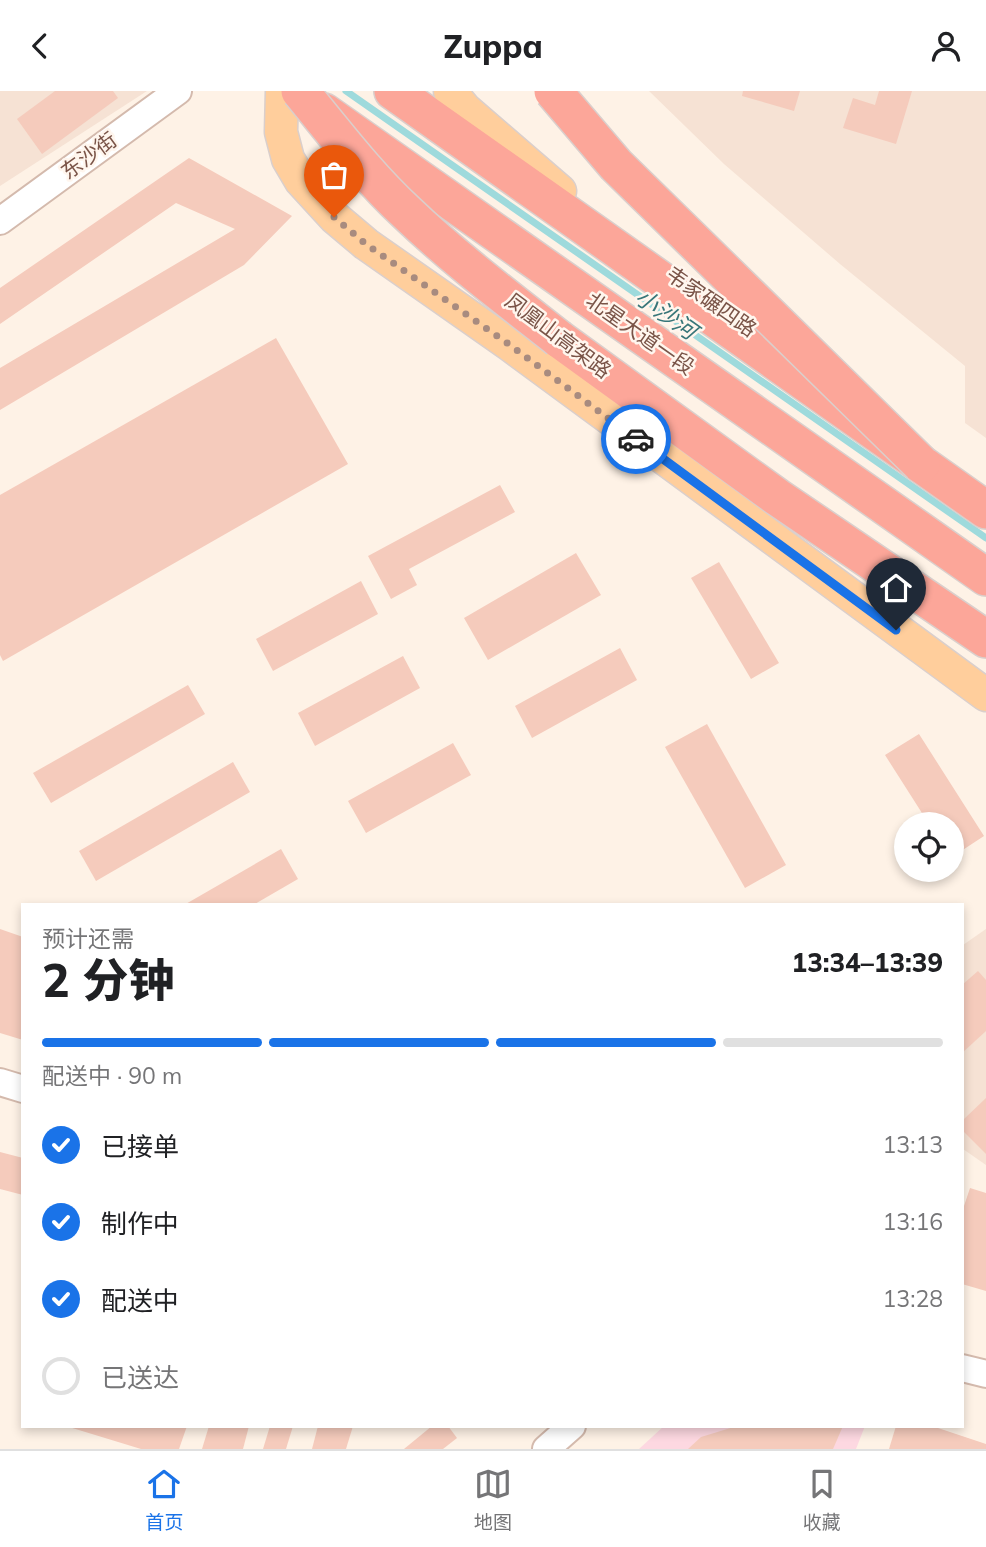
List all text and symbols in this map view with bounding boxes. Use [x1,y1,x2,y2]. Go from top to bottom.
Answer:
text: Zuppa [443,26,543,66]
icon: back [21,27,59,65]
icon: person [927,27,965,65]
street label: 东沙街 [55,126,122,184]
pin [304,145,364,217]
icon: bag [315,156,353,194]
street label: 韦家碾四路 [661,260,762,342]
water label: 小沙河 [630,282,706,348]
street label: 北星大道一段 [582,286,700,380]
street label: 凤凰山高架路 [500,287,617,383]
courier [601,404,671,474]
icon: car [617,420,655,458]
pin [866,558,926,630]
icon: home [877,569,915,607]
map controls [894,812,964,882]
button: locate [894,812,964,882]
text: 预计还需 [42,924,134,953]
text: 13:34–13:39 [792,946,943,979]
text: 2 分钟 [42,951,175,1009]
text: 配送中 · 90 m [42,1061,182,1090]
icon: check [42,1126,80,1164]
text: 已接单 [101,1130,179,1163]
text: 13:13 [883,1130,943,1159]
icon: check [42,1203,80,1241]
text: 制作中 [101,1207,179,1240]
text: 13:16 [883,1207,943,1236]
icon: check [42,1280,80,1318]
text: 配送中 [101,1284,179,1317]
text: 13:28 [883,1284,943,1313]
text: 已送达 [101,1361,179,1394]
tab: 首页 [145,1465,183,1534]
tab: 地图 [474,1465,512,1534]
tab: 收藏 [803,1465,841,1534]

